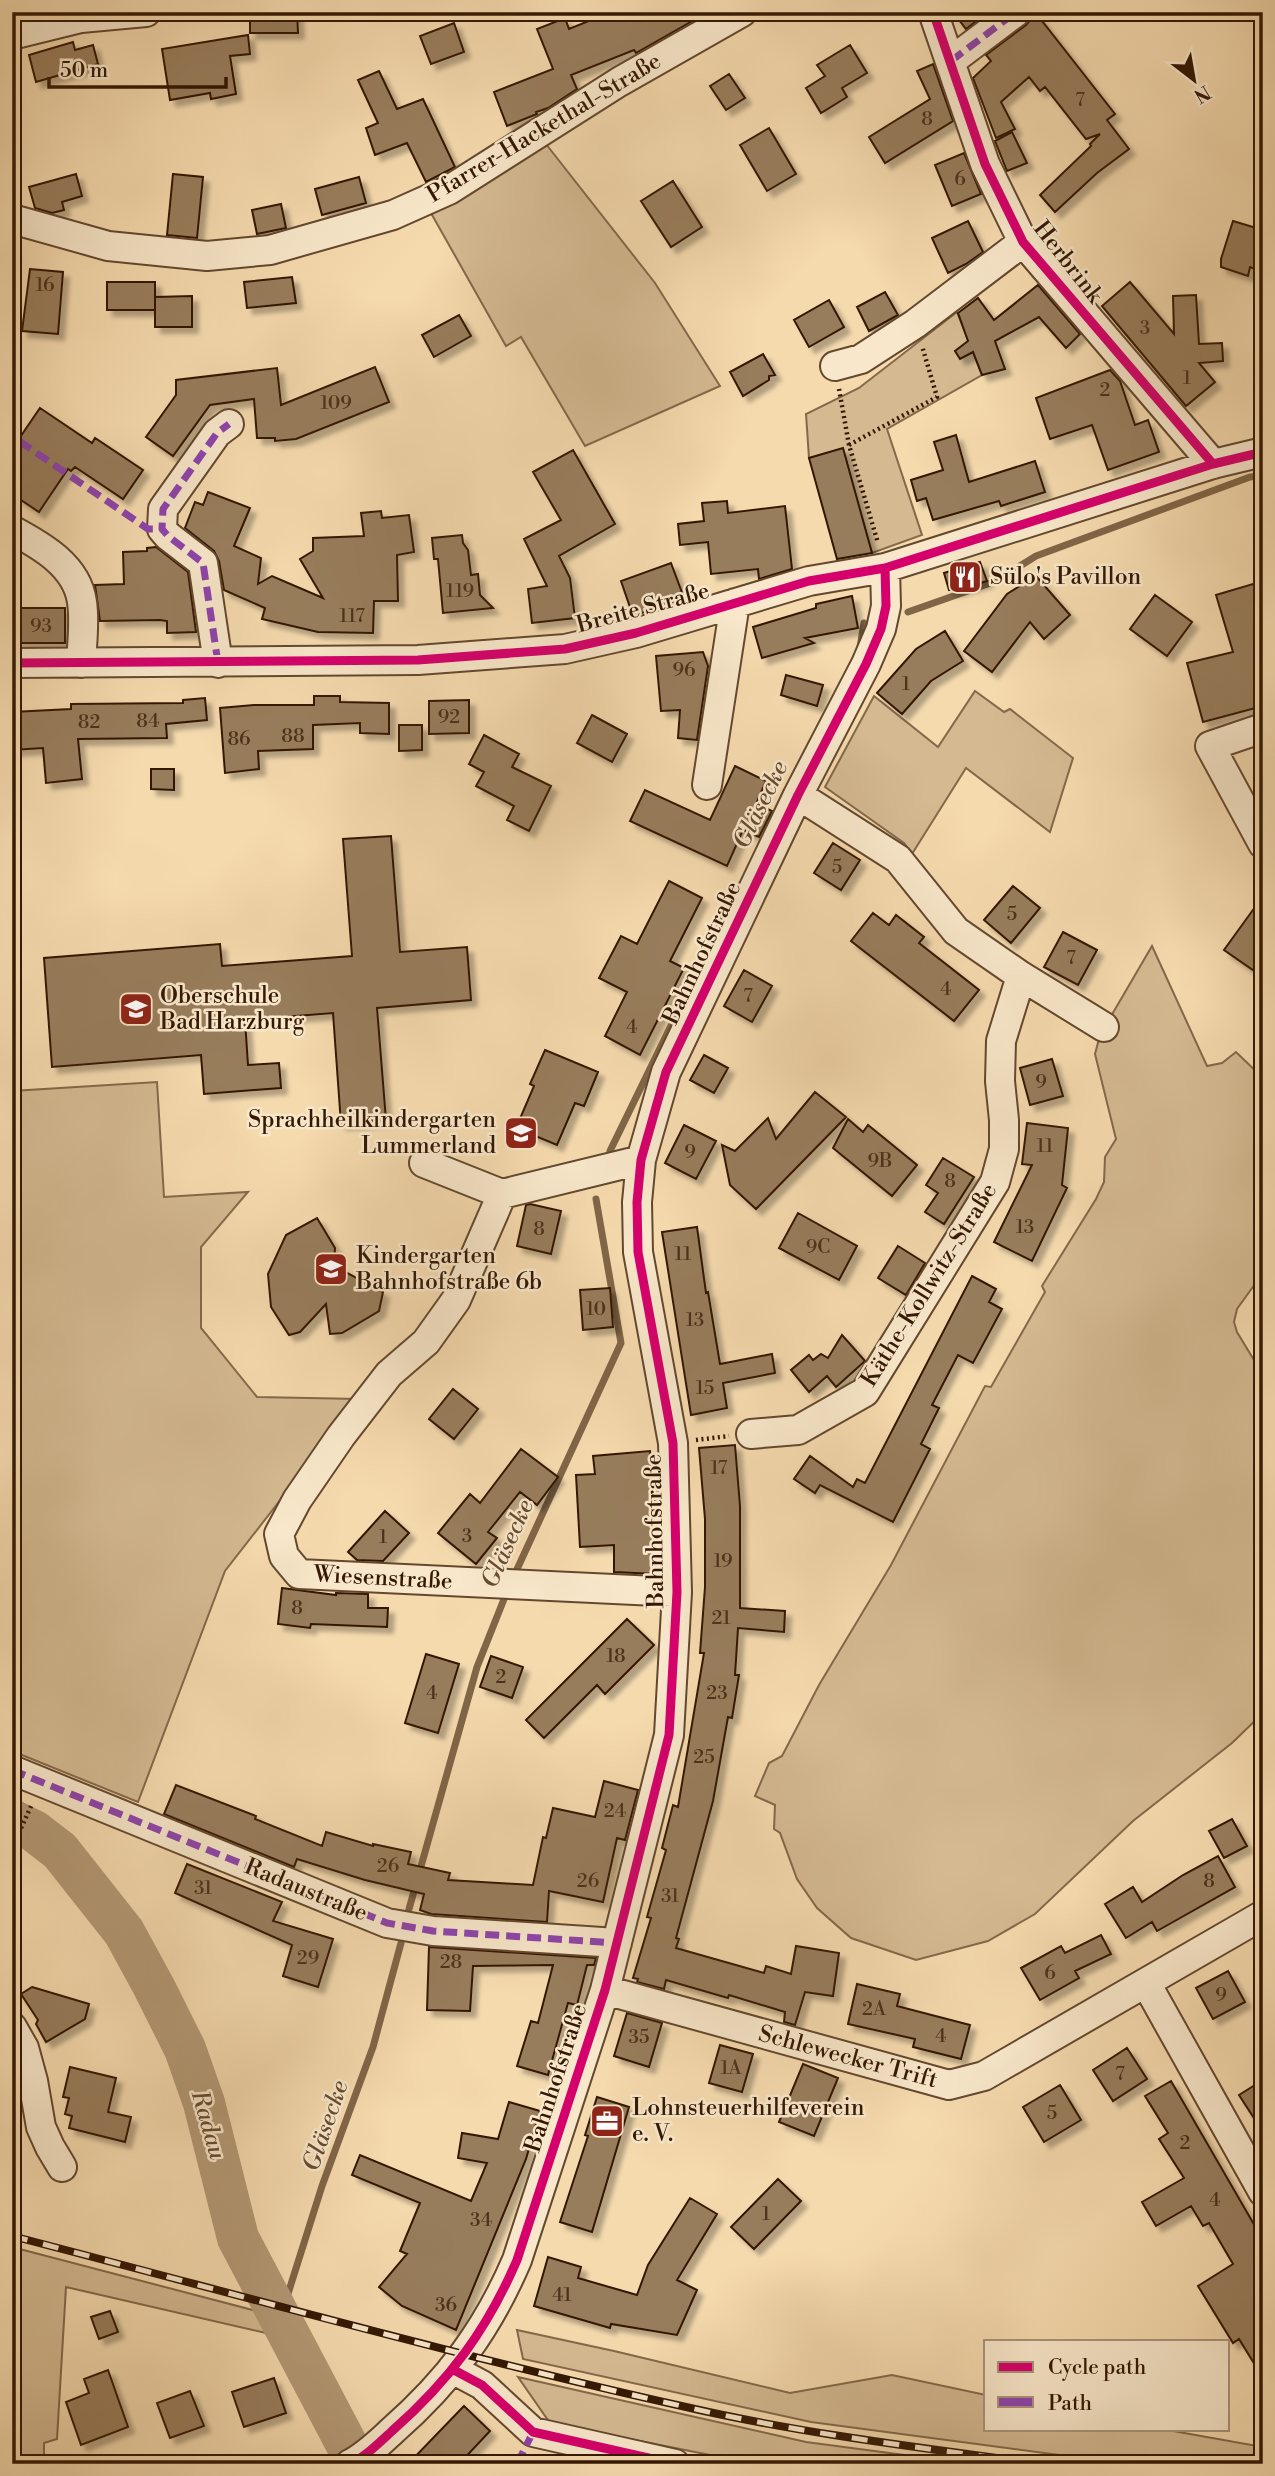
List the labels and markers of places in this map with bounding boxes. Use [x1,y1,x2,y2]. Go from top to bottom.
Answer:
restaurant icon: Sülo's Pavillon [946,558,984,596]
place label: Sülo's Pavillon [990,563,1142,591]
place label: Oberschule Bad Harzburg [159,982,305,1036]
school or university icon: Oberschule Bad Harzburg [117,990,155,1028]
place label: Sprachheilkindergarten Lummerland [248,1106,496,1160]
school or university icon: Sprachheilkindergarten Lummerland [502,1114,540,1152]
place label: Kindergarten Bahnhofstraße 6b [355,1242,542,1296]
school or university icon: Kindergarten Bahnhofstraße 6b [312,1250,350,1288]
place label: Lohnsteuerhilfeverein e. V. [632,2094,865,2148]
office icon: Lohnsteuerhilfeverein e. V. [588,2102,626,2140]

